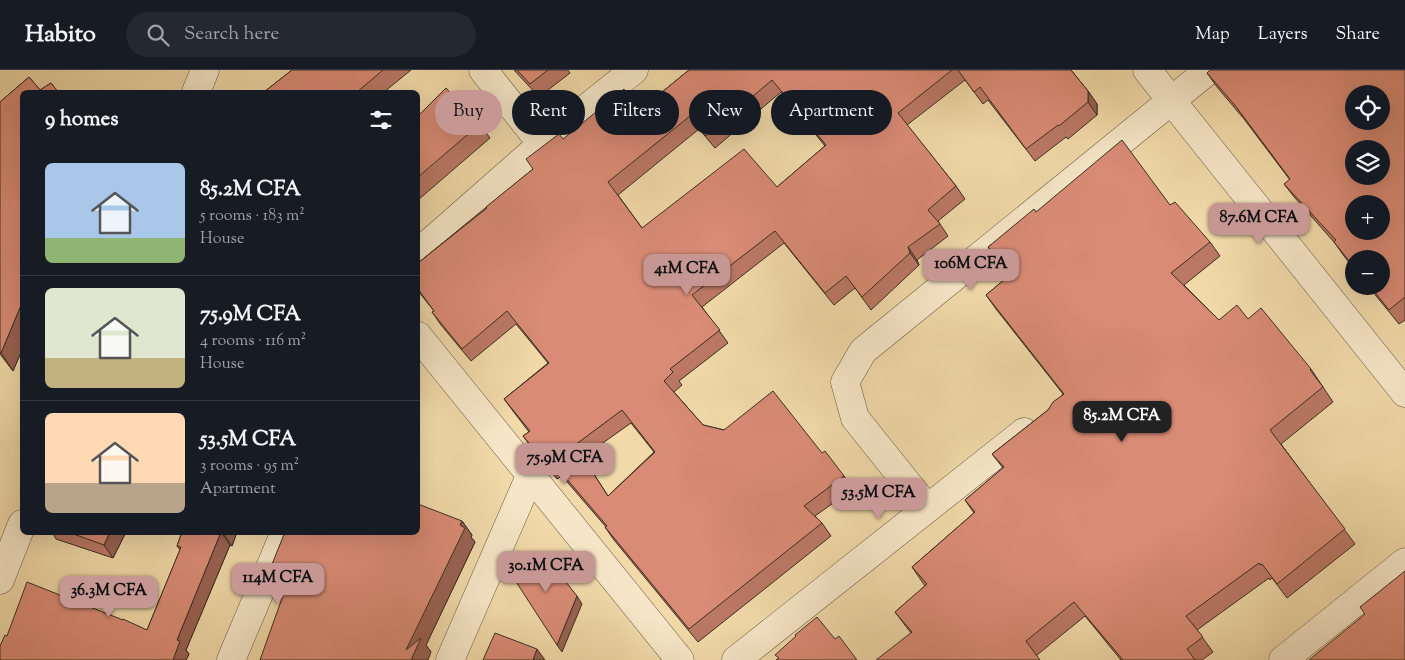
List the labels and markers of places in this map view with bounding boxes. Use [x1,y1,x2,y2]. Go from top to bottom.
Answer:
pin: 87.6M CFA [1202,202,1316,245]
pin: 106M CFA [919,248,1023,291]
pin: 41M CFA [641,254,733,296]
pin: 85.2M CFA [1065,400,1179,443]
pin: 75.9M CFA [508,442,622,485]
pin: 53.5M CFA [822,478,936,520]
pin: 30.1M CFA [489,550,603,593]
pin: 114M CFA [226,562,330,605]
pin: 36.3M CFA [52,576,166,618]

